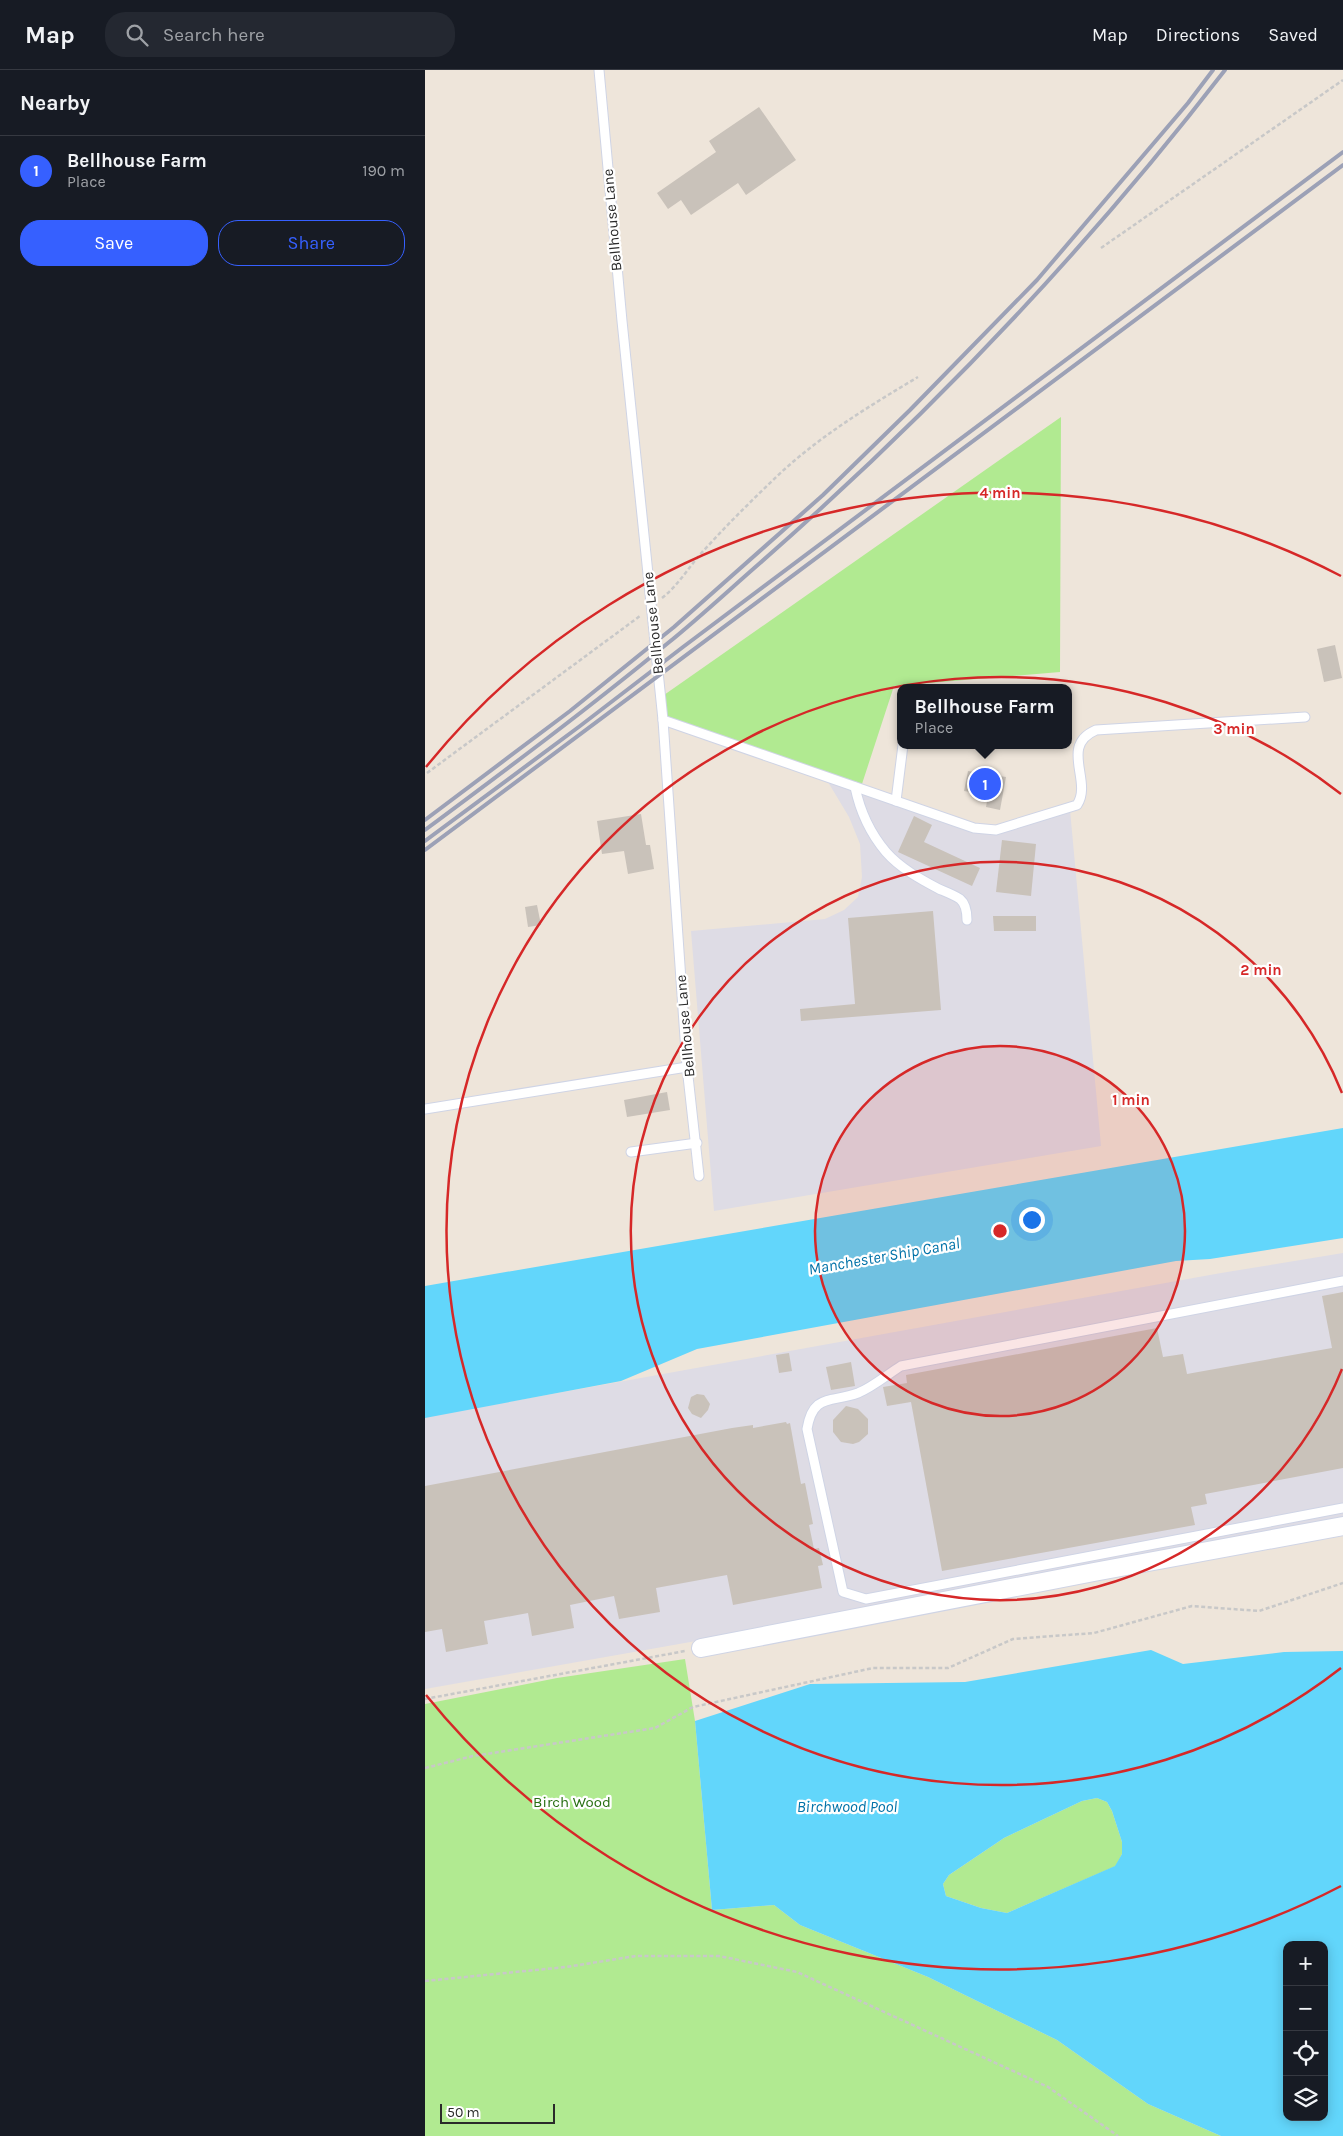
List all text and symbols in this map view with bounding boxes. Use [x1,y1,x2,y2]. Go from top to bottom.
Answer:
search box [105,12,455,57]
text: Map [25,21,75,49]
icon: search [123,21,151,49]
text: Search here [163,24,265,46]
text: Map [1092,24,1128,46]
text: Directions [1156,24,1240,46]
text: Saved [1268,24,1318,46]
text: Nearby [20,91,90,115]
text: Bellhouse Farm [67,150,207,172]
text: 1 [33,161,39,180]
text: 190 m [362,161,405,180]
street label: Bellhouse Lane [599,168,625,272]
text: Place [67,172,106,191]
button: Save [20,220,208,266]
button: Share [218,220,405,266]
text: 4 min [979,484,1021,502]
street label: Bellhouse Lane [639,571,667,675]
popup [897,684,1072,749]
text: Bellhouse Farm [915,696,1054,718]
text: Place [915,718,953,737]
text: 3 min [1213,720,1255,738]
pin: 1 [969,765,1001,803]
text: 2 min [1240,961,1282,979]
street label: Bellhouse Lane [672,974,698,1078]
text: 1 min [1112,1091,1150,1109]
your location [1019,1207,1045,1233]
centre of rings [991,1222,1009,1240]
water label: Manchester Ship Canal [807,1233,961,1279]
park label: Birch Wood [533,1793,611,1811]
water label: Birchwood Pool [797,1797,897,1816]
map controls [1283,1941,1328,2121]
button: + [1283,1941,1328,1986]
button: − [1283,1986,1328,2031]
button: locate [1283,2031,1328,2076]
button: layers [1283,2076,1328,2121]
scale bar [440,2101,555,2124]
text: 50 m [447,2104,480,2121]

